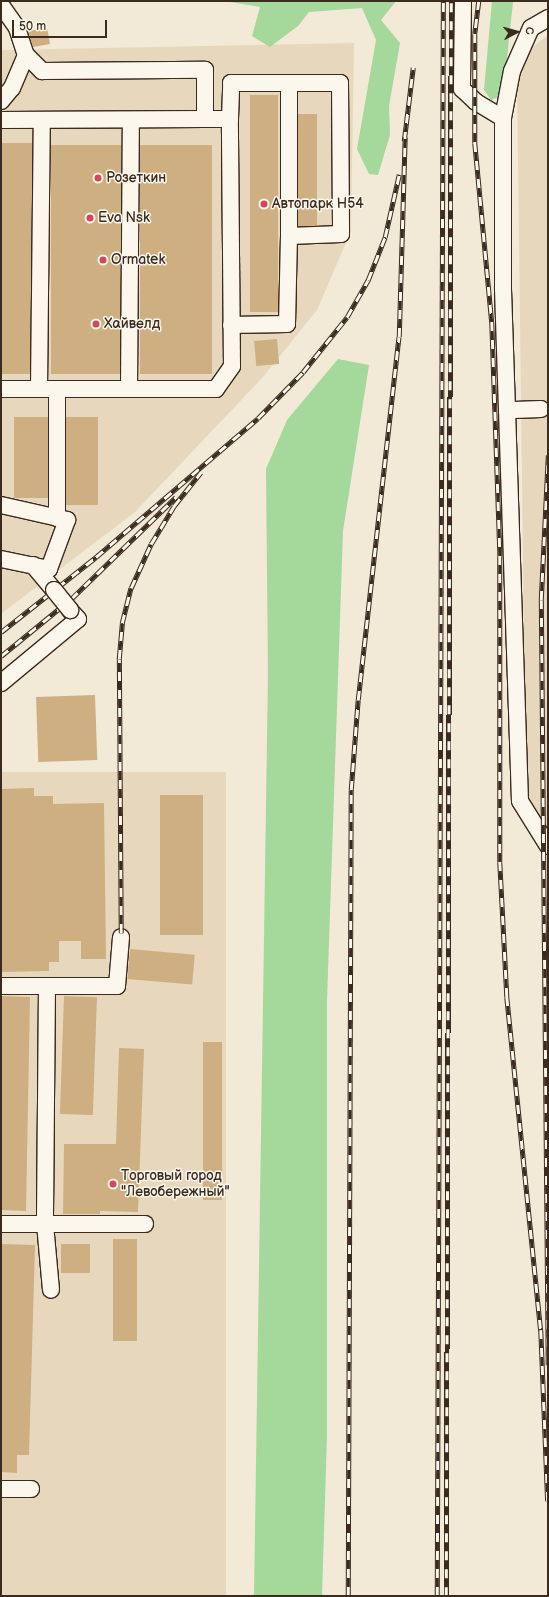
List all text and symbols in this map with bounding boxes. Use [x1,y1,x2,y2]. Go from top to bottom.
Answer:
scale bar [14,12,109,38]
north arrow [497,12,537,52]
text: 50 m [19,19,46,34]
text: С [523,26,536,35]
place label: Розеткин [106,170,166,186]
marker: Розеткин [93,173,103,183]
place label: Автопарк Н54 [272,196,364,212]
marker: Автопарк Н54 [259,199,269,209]
place label: Eva Nsk [98,210,150,226]
marker: Eva Nsk [85,213,95,223]
place label: Ormatek [111,252,165,268]
marker: Ormatek [98,255,108,265]
place label: Хайвелд [104,316,160,332]
marker: Хайвелд [91,319,101,329]
place label: Торговый город "Левобережный" [121,1168,230,1200]
marker: Торговый город "Левобережный" [108,1179,118,1189]

